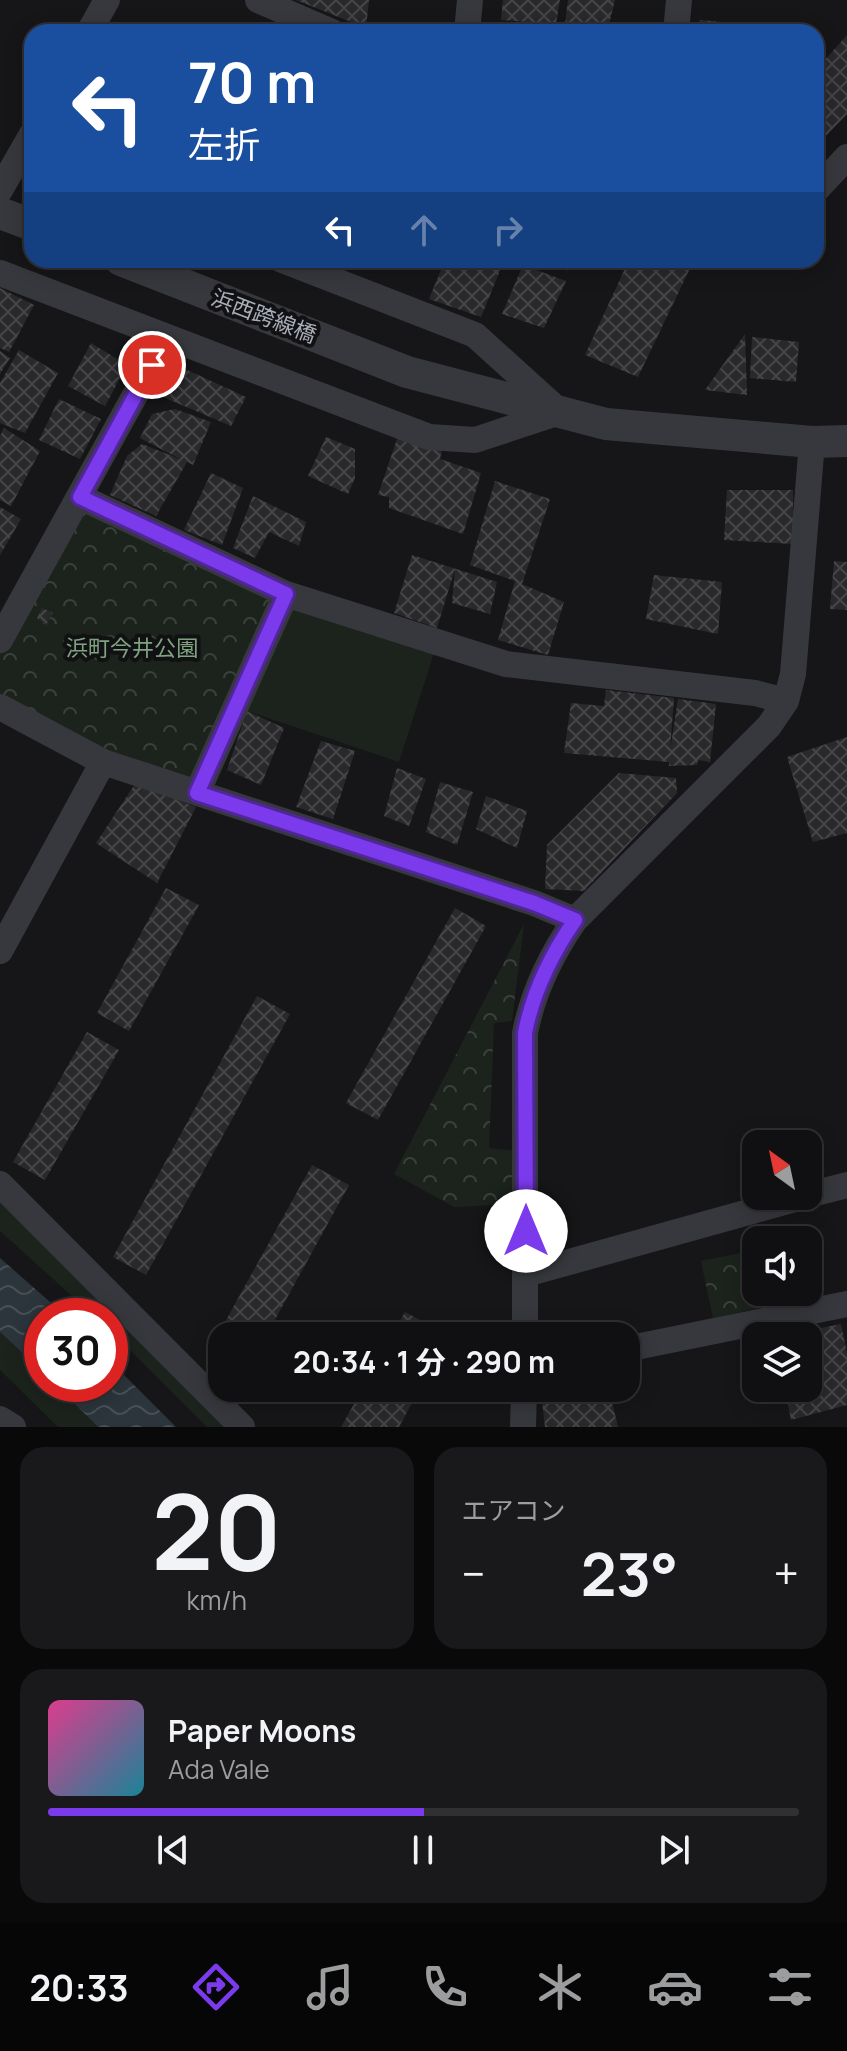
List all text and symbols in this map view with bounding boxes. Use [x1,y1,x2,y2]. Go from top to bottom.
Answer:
text: 70 m [188,43,316,120]
icon: left [56,56,160,160]
text: 左折 [188,120,260,169]
icon: left [318,208,362,252]
icon: ahead [402,208,446,252]
icon: right [486,208,530,252]
street label: 浜西跨線橋 [207,282,321,350]
pin [118,331,186,399]
icon: arrive [130,343,174,387]
park label: 浜町今井公園 [66,633,198,663]
north arrow [742,1130,822,1210]
map controls [742,1130,822,1402]
position arrow [484,1189,568,1273]
button: sound [742,1226,822,1306]
speed limit sign: 30 [24,1298,128,1402]
button: layers [742,1322,822,1402]
text: 20:34 · 1 分 · 290 m [293,1341,555,1382]
text: 20 [152,1459,282,1601]
text: エアコン [462,1492,566,1528]
text: 23° [581,1532,678,1614]
text: − [462,1543,485,1603]
text: + [774,1543,799,1603]
text: km/h [187,1582,247,1618]
text: Paper Moons [168,1710,356,1751]
text: Ada Vale [168,1751,270,1787]
icon: previous [151,1828,195,1872]
icon: pause [401,1828,445,1872]
icon: next [652,1828,696,1872]
icon: directions [188,1959,244,2015]
icon: music [302,1959,358,2015]
icon: phone [417,1959,473,2015]
icon: climate [532,1959,588,2015]
icon: car [647,1959,703,2015]
icon: filters [762,1959,818,2015]
text: 20:33 [29,1963,129,2012]

